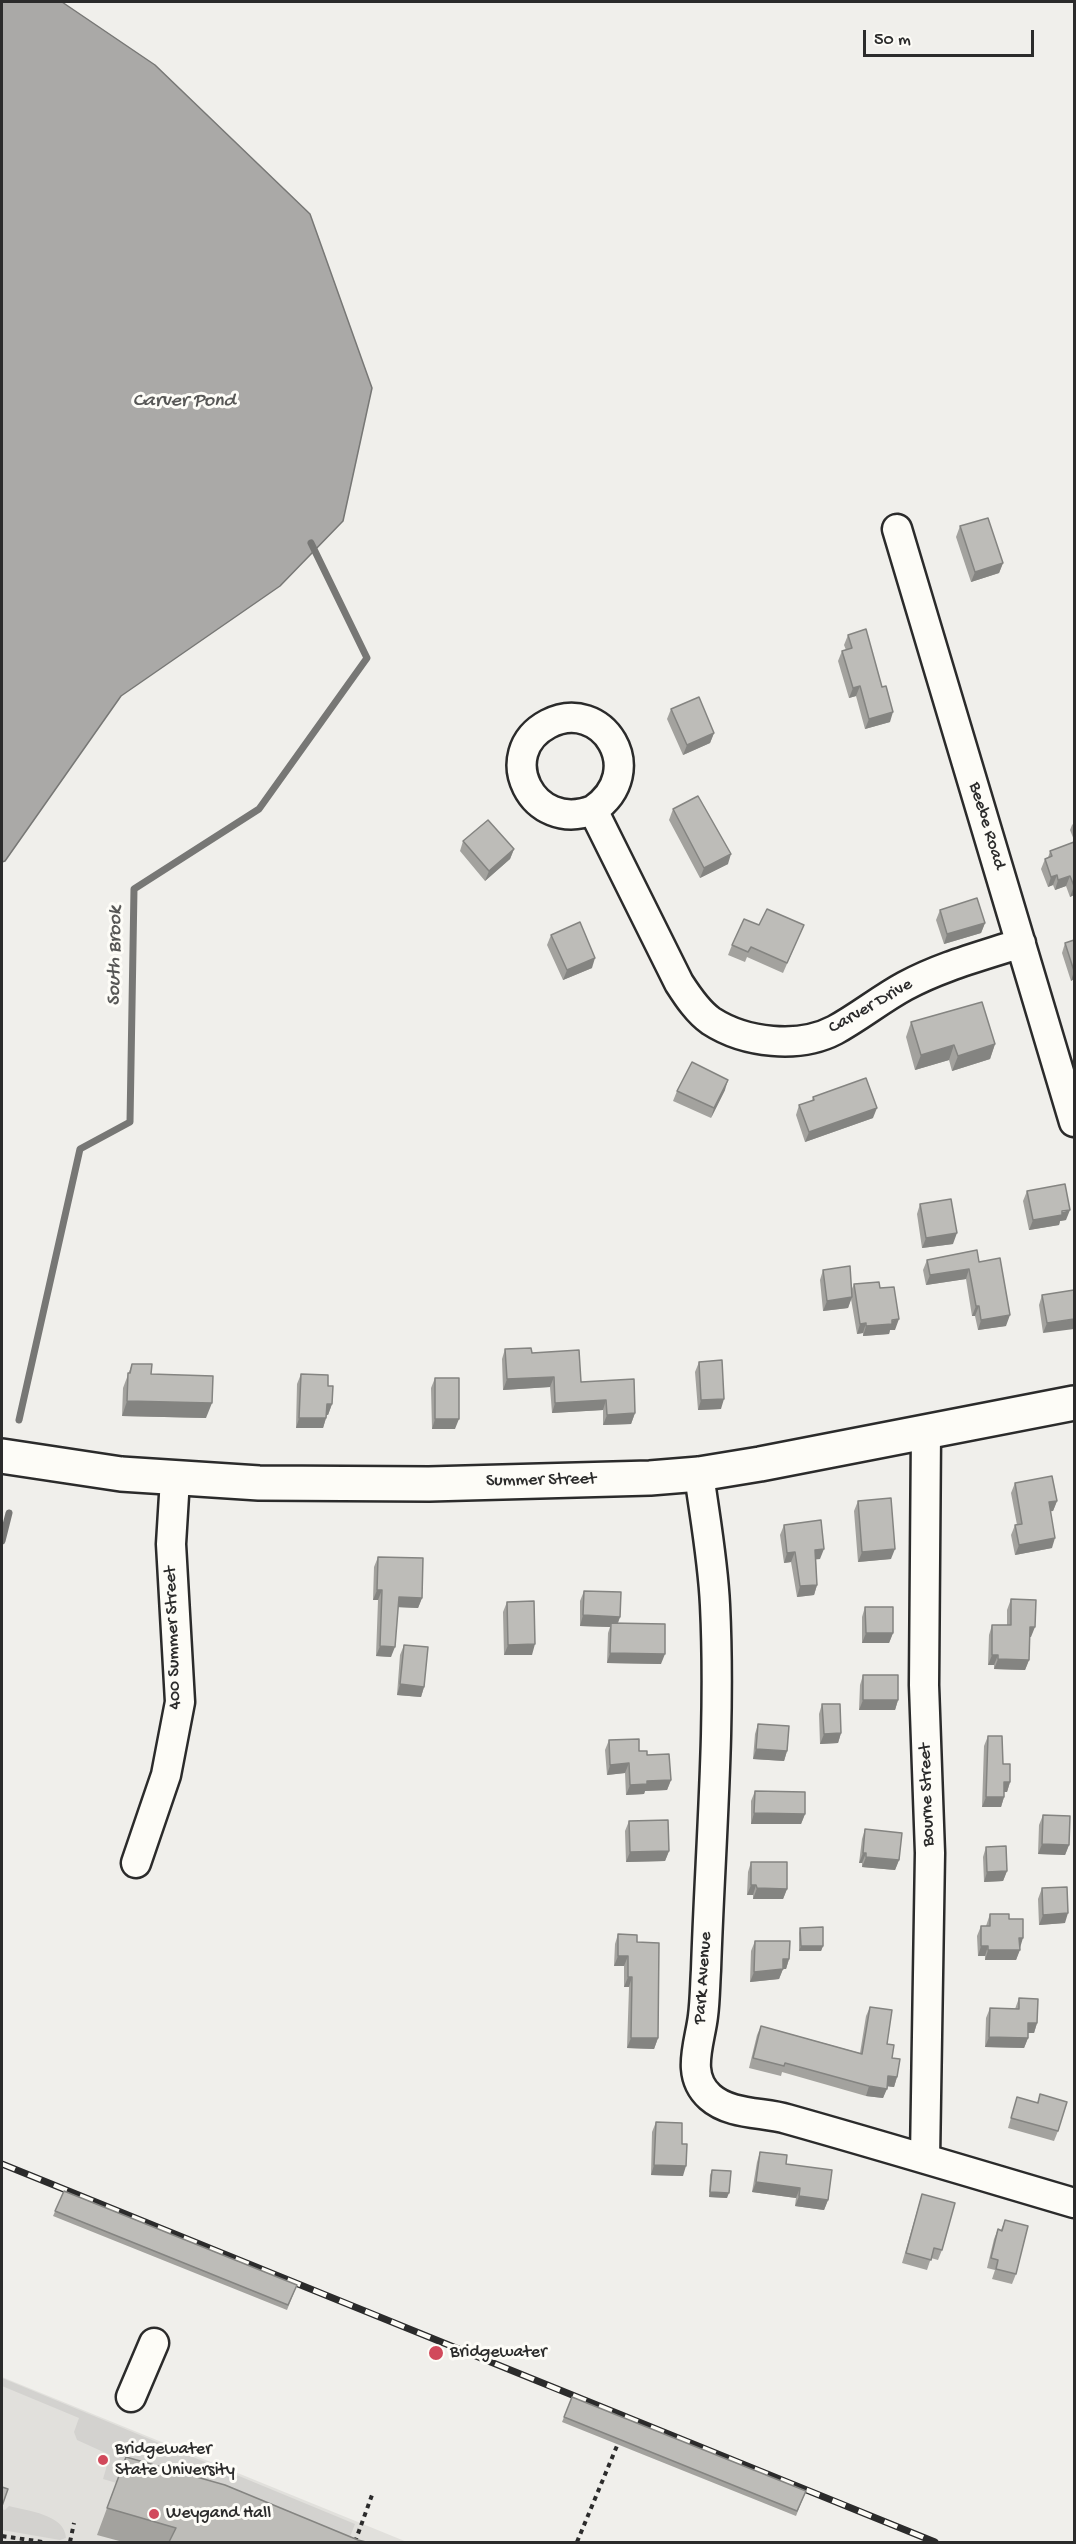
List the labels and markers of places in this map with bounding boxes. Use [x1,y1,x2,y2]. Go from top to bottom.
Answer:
place label: Bridgewater [450,2342,547,2364]
marker: Bridgewater [427,2344,445,2362]
place label: Bridgewater State University [115,2439,235,2482]
marker: Bridgewater State University [96,2453,110,2467]
place label: Weygand Hall [166,2503,271,2525]
marker: Weygand Hall [147,2507,161,2521]

